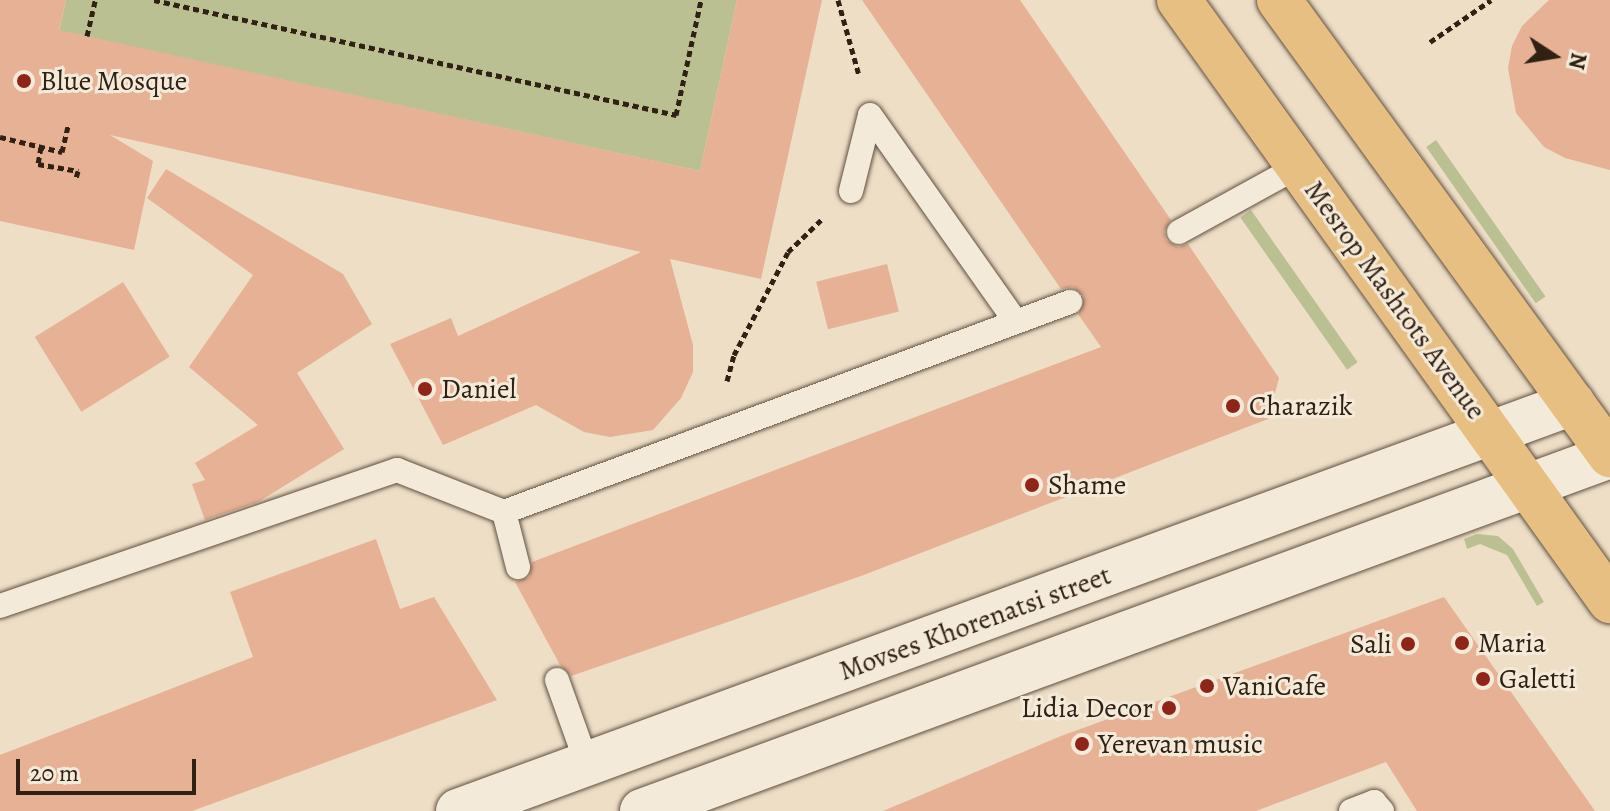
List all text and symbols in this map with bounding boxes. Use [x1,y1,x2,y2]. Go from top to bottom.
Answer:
north arrow [1514,16,1594,96]
text: N [1561,50,1594,72]
place label: Blue Mosque [40,64,187,98]
marker: Blue Mosque [15,72,33,90]
street label: Mesrop Mashtots Avenue [1297,174,1493,426]
place label: Daniel [441,372,516,406]
marker: Daniel [416,380,434,398]
place label: Charazik [1249,389,1353,423]
marker: Charazik [1224,397,1242,415]
place label: Shame [1048,468,1126,502]
marker: Shame [1023,476,1041,494]
street label: Movses Khorenatsi street [835,558,1115,688]
place label: Maria [1478,626,1546,660]
place label: Sali [1350,627,1392,661]
marker: Maria [1453,634,1471,652]
marker: Sali [1399,635,1417,653]
place label: Galetti [1499,662,1576,696]
place label: VaniCafe [1223,669,1326,703]
marker: Galetti [1474,670,1492,688]
marker: VaniCafe [1198,677,1216,695]
place label: Lidia Decor [1021,691,1153,725]
marker: Lidia Decor [1160,699,1178,717]
place label: Yerevan music [1098,727,1263,761]
marker: Yerevan music [1073,735,1091,753]
scale bar [20,743,200,793]
text: 20 m [30,757,79,789]

